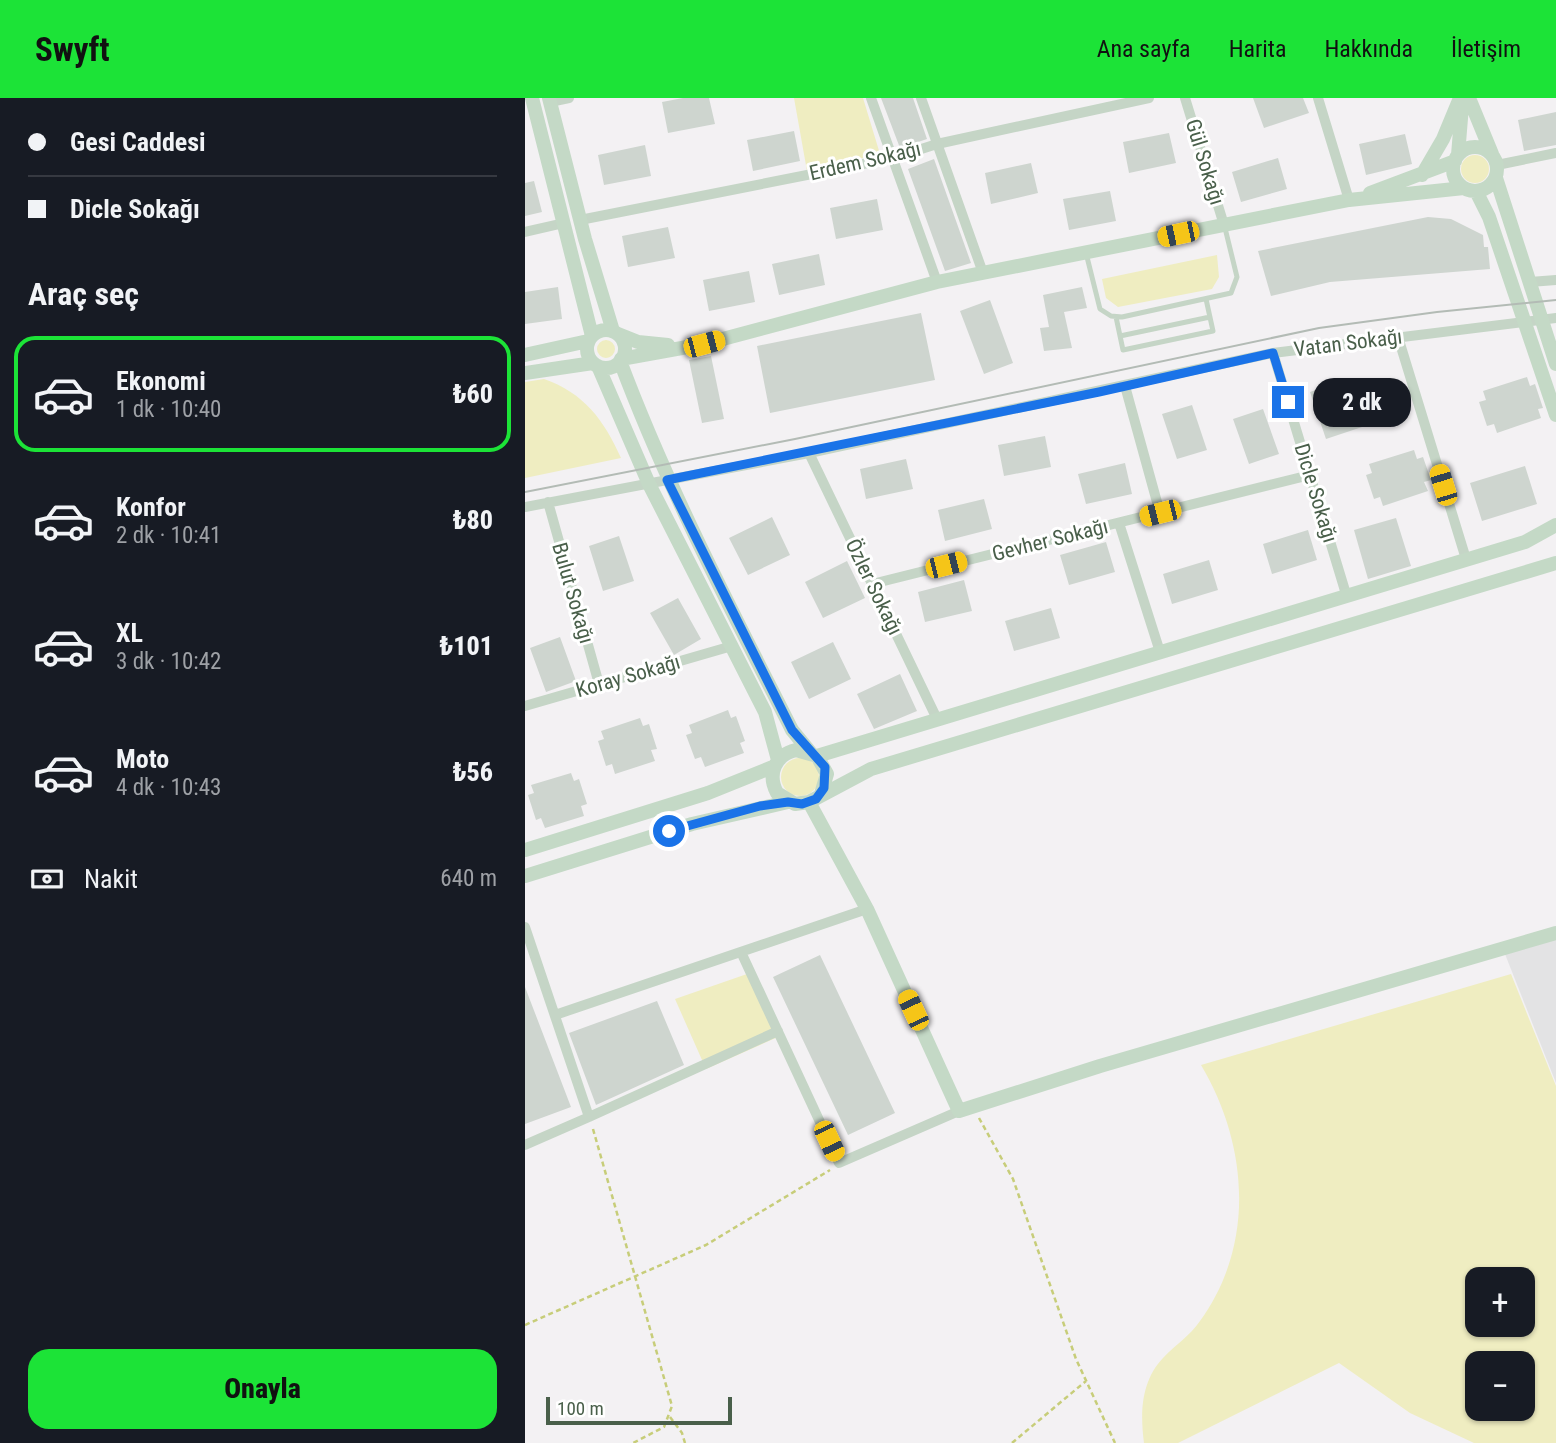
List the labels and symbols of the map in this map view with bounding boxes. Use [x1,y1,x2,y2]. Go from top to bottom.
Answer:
street label: Gül Sokağı [1181,116,1229,208]
street label: Erdem Sokağı [807,137,923,185]
car [1156,219,1201,249]
street label: Vatan Sokağı [1292,324,1404,362]
car [681,328,728,360]
callout: 2 dk [1313,378,1411,426]
route end [1272,386,1304,418]
street label: Dicle Sokağı [1290,441,1342,545]
car [1427,462,1460,508]
car [1138,498,1183,528]
street label: Gevher Sokağı [990,514,1110,566]
street label: Özler Sokağı [840,535,908,639]
street label: Bulut Sokağı [547,540,599,646]
car [924,550,969,580]
street label: Koray Sokağı [573,650,683,702]
route start [653,815,685,847]
car [895,987,932,1033]
car [811,1118,848,1164]
scale bar [546,1394,731,1426]

